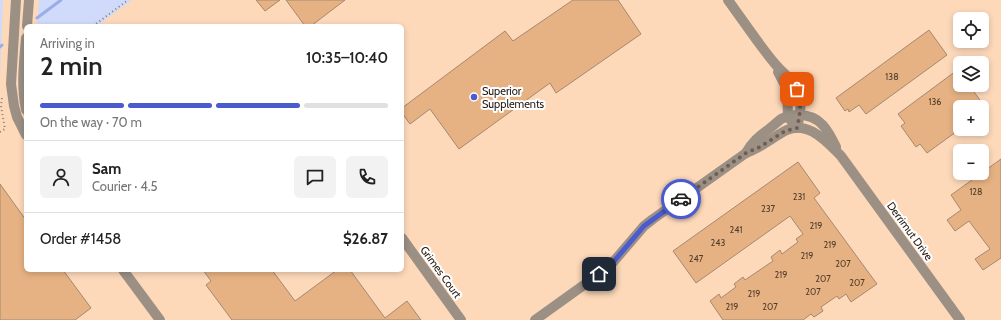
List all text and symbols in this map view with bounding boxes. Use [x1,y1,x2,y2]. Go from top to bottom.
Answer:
map controls [953,12,989,180]
button: locate [953,12,989,48]
text: Arriving in [40,35,95,51]
text: 10:35–10:40 [306,49,388,67]
text: 2 min [40,50,103,82]
button: layers [953,56,989,92]
house number: 138 [885,71,899,82]
pin [780,72,814,106]
icon: bag [786,78,808,100]
place label: Superior Supplements [482,84,545,111]
marker: Superior Supplements [469,92,479,102]
house number: 136 [929,96,941,107]
button: + [953,100,989,136]
text: On the way · 70 m [40,114,142,130]
button: − [953,144,989,180]
button: person [40,156,82,198]
button: chat [294,156,336,198]
button: phone [346,156,388,198]
text: Sam [92,160,121,178]
text: Courier · 4.5 [92,178,157,194]
courier [661,179,701,219]
house number: 128 [969,186,983,197]
icon: car [670,188,692,210]
house number: 231 [793,191,805,202]
street label: Derrimut Drive [884,199,936,263]
house number: 237 [761,203,776,214]
house number: 219 [810,220,822,231]
house number: 241 [730,224,742,235]
text: Order #1458 [40,230,121,248]
text: $26.87 [343,230,388,248]
house number: 243 [711,237,726,248]
house number: 219 [824,239,836,250]
street label: Grimes Court [417,243,465,301]
house number: 219 [801,250,813,261]
house number: 247 [689,253,704,264]
pin [582,257,616,291]
house number: 207 [835,258,851,269]
icon: home [588,263,610,285]
house number: 219 [775,269,787,280]
house number: 207 [815,273,831,284]
house number: 207 [849,277,865,288]
house number: 207 [805,286,821,297]
house number: 219 [748,288,760,299]
house number: 219 [726,301,738,312]
house number: 207 [762,301,778,312]

